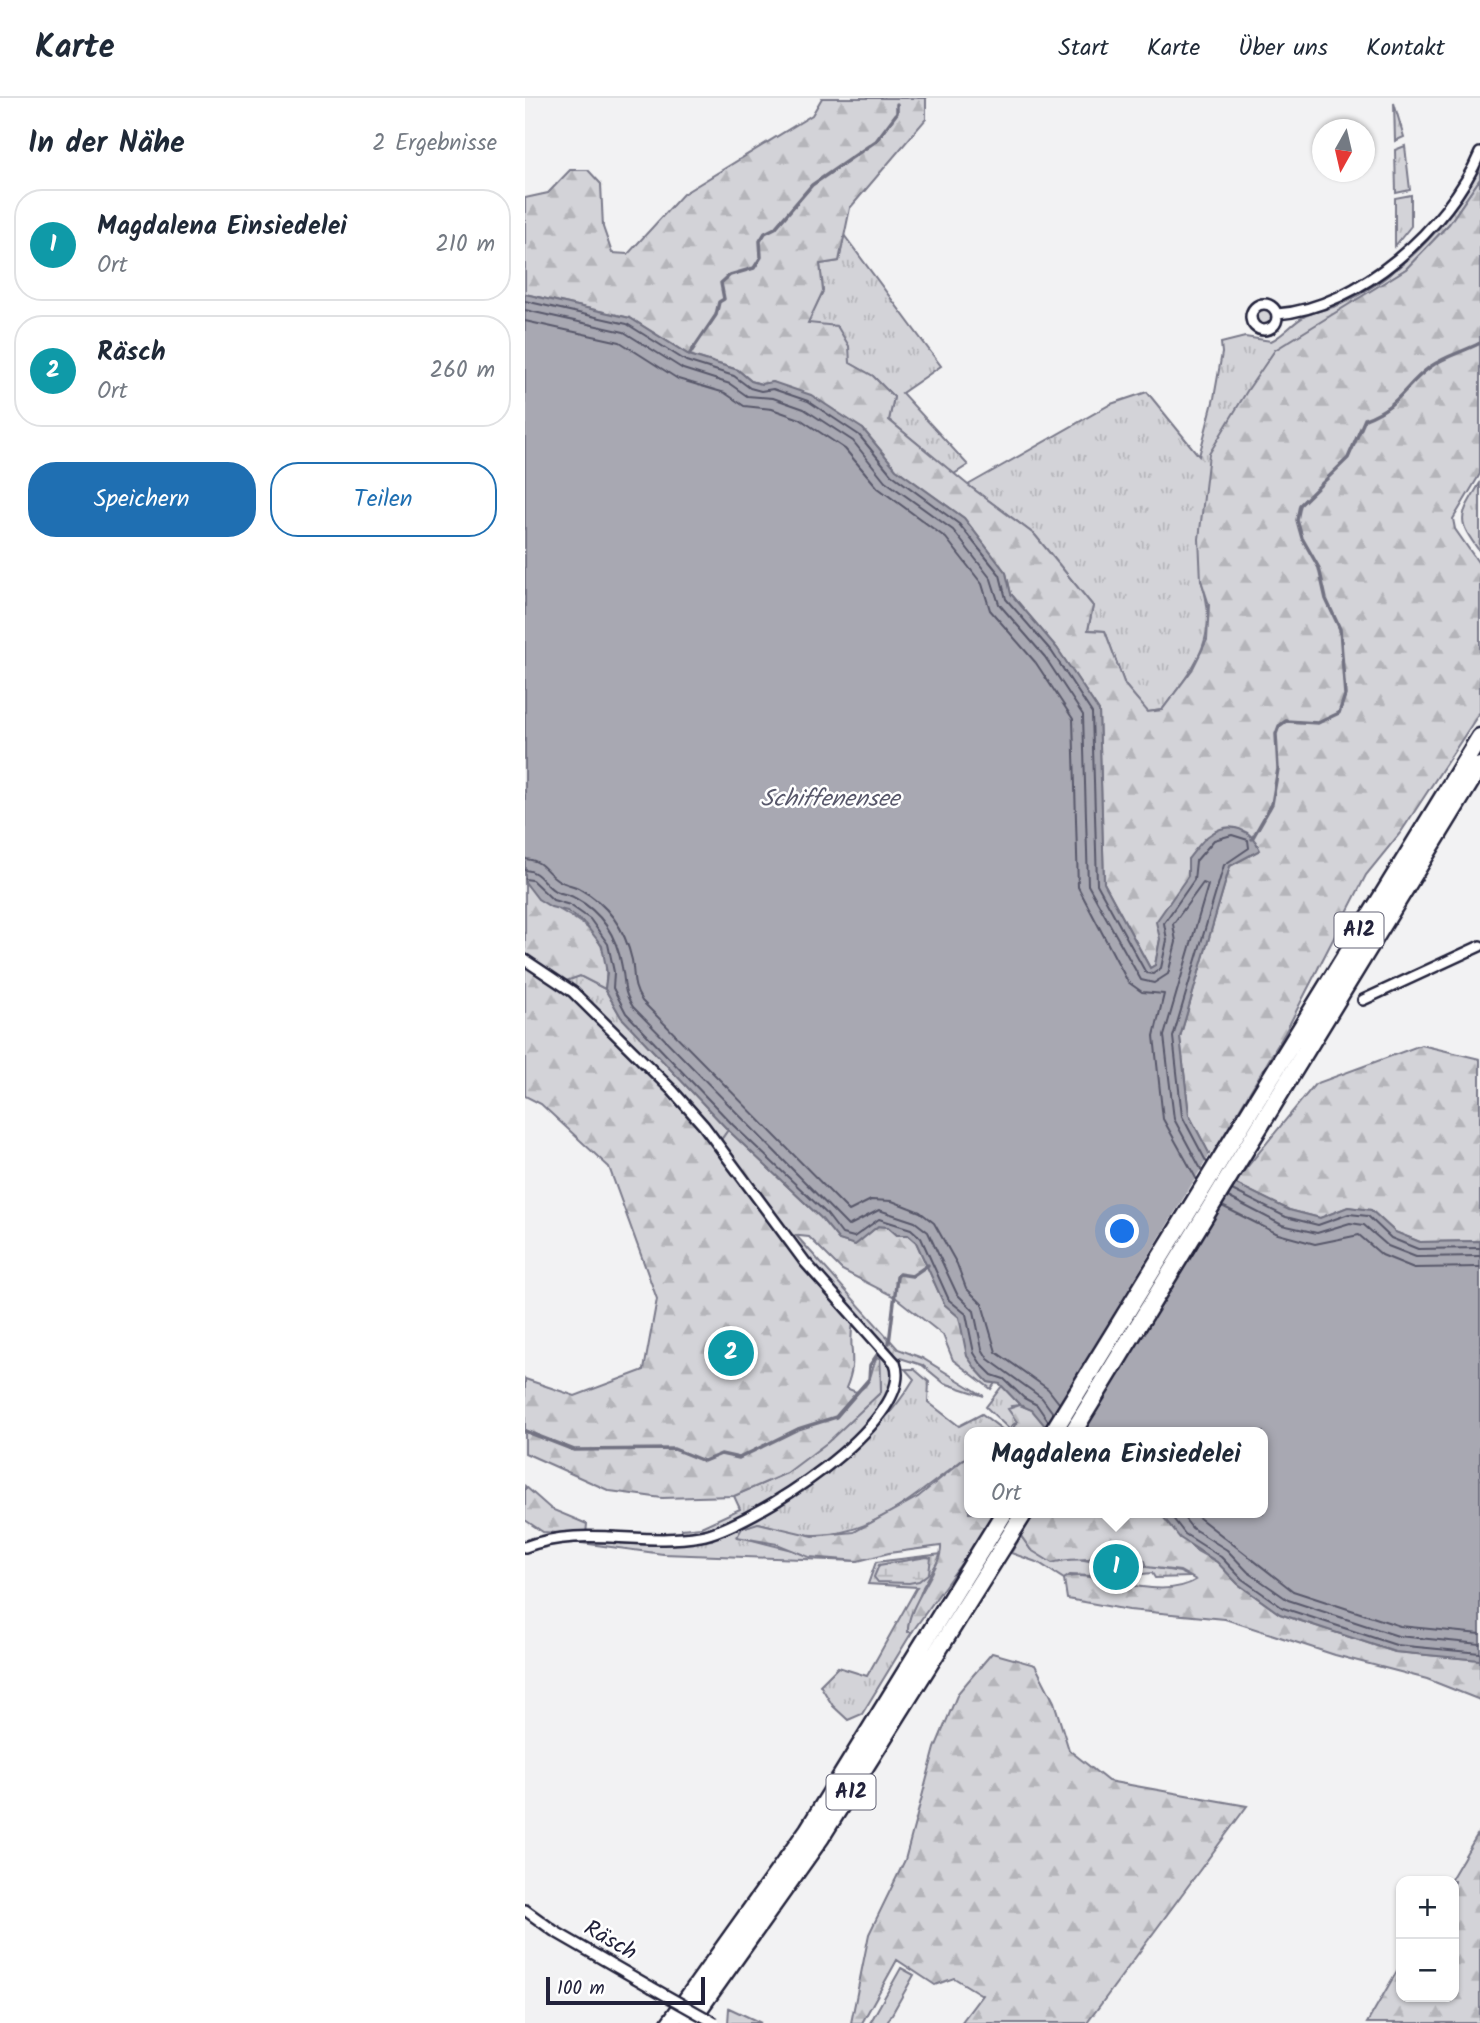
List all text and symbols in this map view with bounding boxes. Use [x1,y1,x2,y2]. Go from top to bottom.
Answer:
text: Karte [35,22,115,75]
text: Start [1058,29,1109,68]
text: Karte [1147,29,1200,68]
text: Über uns [1238,29,1328,68]
text: Kontakt [1366,29,1445,68]
north arrow [1312,119,1375,182]
text: In der Nähe [28,120,185,168]
text: 2 Ergebnisse [372,126,497,162]
text: Magdalena Einsiedelei [97,206,347,248]
text: 1 [50,227,56,263]
text: 210 m [435,227,495,263]
text: Ort [97,248,128,284]
text: Räsch [97,332,166,374]
text: 2 [46,353,60,389]
text: 260 m [430,353,495,389]
text: Ort [97,374,128,410]
button: Speichern [28,462,256,537]
button: Teilen [270,462,497,537]
water label: Schiffenensee [760,780,902,819]
road number: A12 [1335,912,1383,948]
your location [1105,1214,1139,1248]
pin: 2 [708,1327,754,1379]
popup [964,1427,1268,1518]
text: Magdalena Einsiedelei [991,1434,1241,1476]
text: Ort [991,1476,1022,1512]
pin: 1 [1093,1541,1139,1593]
road number: A12 [827,1774,875,1810]
map controls [1396,1876,1459,2002]
button: + [1396,1876,1459,1939]
street label: Räsch [576,1911,644,1971]
button: − [1396,1939,1459,2002]
scale bar [546,1974,705,2006]
text: 100 m [557,1974,605,2004]

